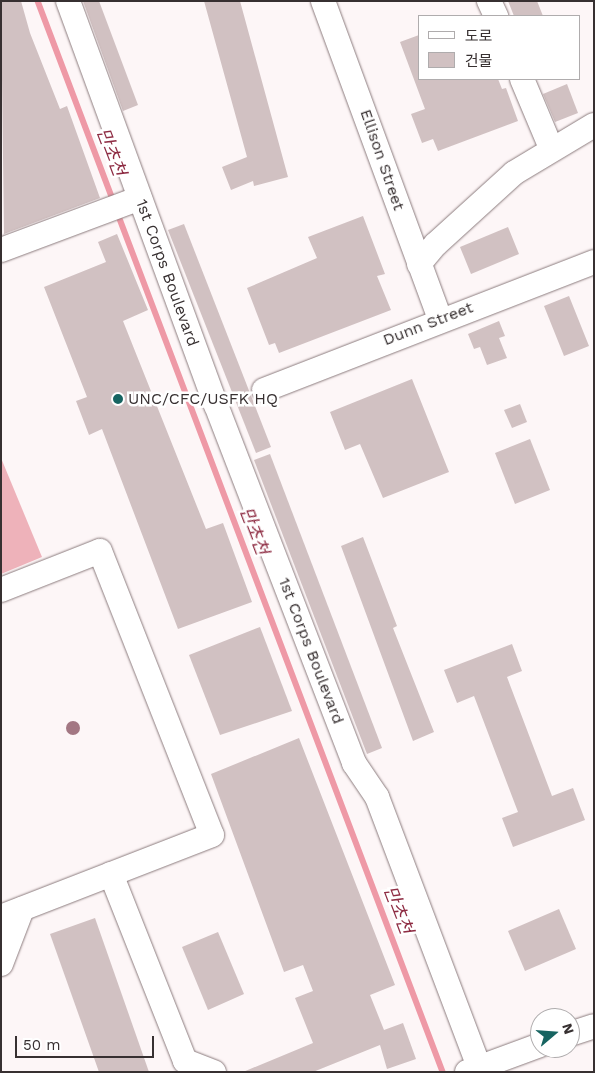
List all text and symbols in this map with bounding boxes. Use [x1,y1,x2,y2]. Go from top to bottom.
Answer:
legend [418,15,580,80]
text: 도로 [465,27,493,45]
text: 건물 [465,52,493,70]
street label: Ellison Street [356,107,408,213]
water label: 만초천 [92,125,130,179]
street label: 1st Corps Boulevard [131,197,203,349]
street label: Dunn Street [380,298,476,350]
place label: UNC/CFC/USFK HQ [128,389,278,409]
marker: UNC/CFC/USFK HQ [112,393,124,405]
water label: 만초천 [235,504,273,558]
street label: 1st Corps Boulevard [274,575,348,727]
water label: 만초천 [379,883,417,937]
north arrow [530,1008,580,1058]
text: N [559,1021,578,1036]
scale bar [18,1026,156,1058]
text: 50 m [23,1036,60,1054]

